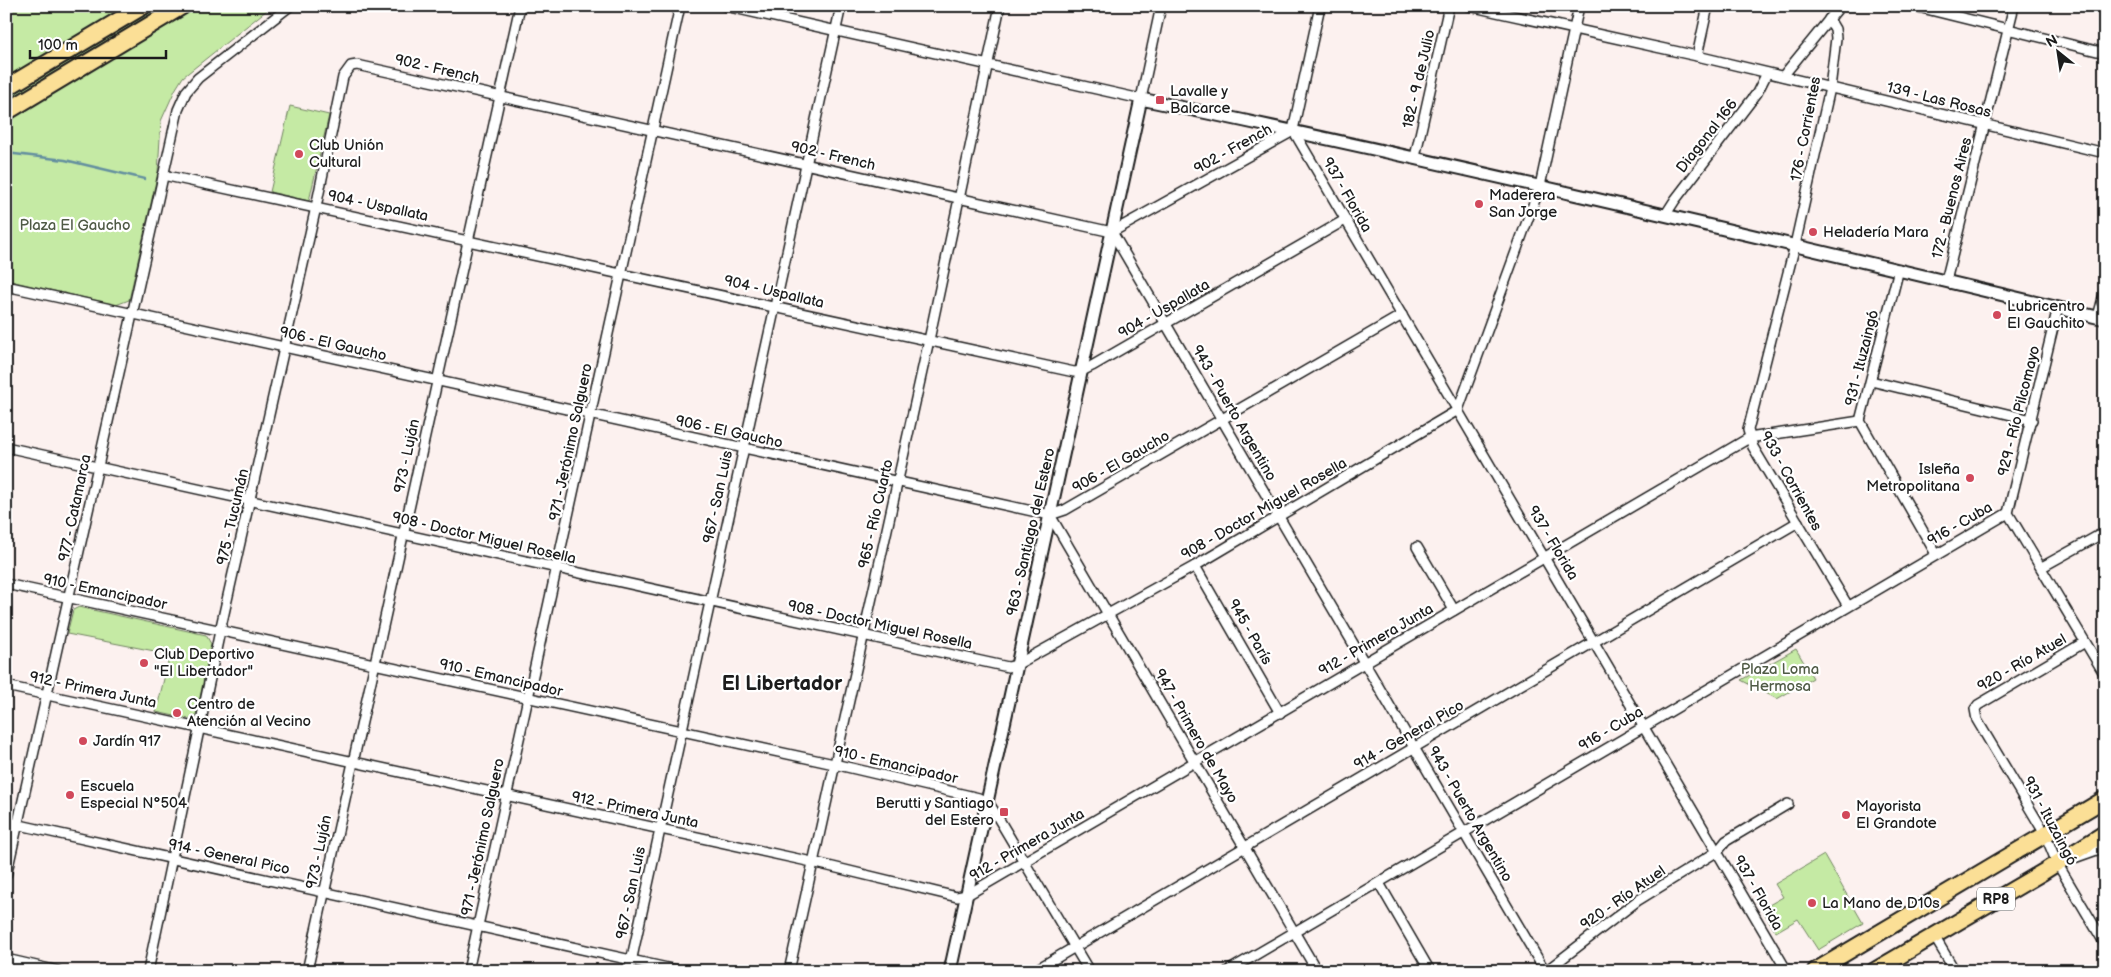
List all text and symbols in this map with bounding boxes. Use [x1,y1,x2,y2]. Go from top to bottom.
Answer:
scale bar [30,28,166,60]
street label: 182 - 9 de Julio [1398,28,1440,130]
north arrow [2034,28,2084,78]
text: N [2043,31,2061,51]
text: 100 m [38,36,78,55]
street label: 902 - French [393,50,481,88]
street label: 176 - Corrientes [1787,75,1826,183]
street label: 139 - Las Rosas [1885,78,1994,122]
place label: Lavalle y Balcarce [1170,82,1231,118]
marker: Lavalle y Balcarce [1154,94,1166,106]
street label: Diagonal 166 [1672,95,1742,177]
street label: 902 - French [1191,120,1275,178]
street label: 172 - Buenos Aires [1928,135,1976,261]
place label: Club Unión Cultural [309,136,384,172]
street label: 902 - French [789,137,877,175]
marker: Club Unión Cultural [293,148,305,160]
street label: 937 - Florida [1318,154,1376,236]
street label: 904 - Uspallata [326,186,430,226]
place label: Maderera San Jorge [1489,186,1557,222]
marker: Maderera San Jorge [1473,198,1485,210]
park label: Plaza El Gaucho [20,216,130,235]
place label: Heladería Mara [1823,223,1929,242]
marker: Heladería Mara [1807,226,1819,238]
street label: 904 - Uspallata [722,271,826,313]
street label: 904 - Uspallata [1115,275,1213,343]
place label: Lubricentro El Gauchito [2007,297,2085,333]
street label: 931 - Ituzaingó [1841,308,1883,408]
marker: Lubricentro El Gauchito [1991,309,2003,321]
street label: 906 - El Gaucho [278,322,388,366]
street label: 943 - Puerto Argentino [1187,342,1281,484]
street label: 929 - Río Pilcomayo [1994,344,2044,478]
street label: 971 - Jerónimo Salguero [545,362,597,522]
street label: 906 - El Gaucho [674,411,784,453]
street label: 973 - Luján [390,417,424,495]
street label: 906 - El Gaucho [1069,426,1173,498]
street label: 933 - Corrientes [1756,428,1826,535]
street label: 963 - Santiago del Estero [1002,446,1060,618]
street label: 967 - San Luis [699,448,737,545]
street label: 977 - Catamarca [54,453,96,563]
street label: 908 - Doctor Miguel Rosella [1178,454,1350,564]
street label: 965 - Río Cuarto [854,458,898,570]
place label: Isleña Metropolitana [1866,460,1960,496]
street label: 975 - Tucumán [213,467,253,567]
marker: Isleña Metropolitana [1964,472,1976,484]
street label: 916 - Cuba [1924,498,1996,550]
street label: 937 - Florida [1523,502,1583,584]
street label: 908 - Doctor Miguel Rosella [390,508,578,568]
street label: 910 - Emancipador [41,570,169,615]
street label: 908 - Doctor Miguel Rosella [786,596,974,654]
street label: 945 - París [1224,596,1277,669]
street label: 912 - Primera Junta [1315,599,1437,681]
street label: 920 - Río Atuel [1974,630,2070,696]
place label: Club Deportivo "El Libertador" [154,645,254,681]
street label: 910 - Emancipador [437,655,565,702]
marker: Club Deportivo "El Libertador" [138,657,150,669]
park label: Plaza Loma Hermosa [1741,660,1819,696]
street label: 947 - Primero de Mayo [1150,665,1242,807]
street label: 912 - Primera Junta [28,667,158,713]
district label: El Libertador [722,672,843,696]
place label: Centro de Atención al Vecino [187,695,311,731]
street label: 914 - General Pico [1351,696,1467,774]
street label: 916 - Cuba [1575,702,1647,756]
marker: Centro de Atención al Vecino [171,707,183,719]
place label: Jardín 917 [93,732,161,751]
marker: Jardín 917 [77,735,89,747]
street label: 910 - Emancipador [832,742,960,789]
street label: 943 - Puerto Argentino [1423,743,1517,885]
street label: 971 - Jerónimo Salguero [457,757,509,917]
street label: 931 - Ituzaingó [2019,773,2081,869]
place label: Escuela Especial N°504 [80,777,187,813]
street label: 912 - Primera Junta [570,787,700,833]
marker: Escuela Especial N°504 [64,789,76,801]
place label: Berutti y Santiago del Estero [875,794,994,830]
place label: Mayorista El Grandote [1856,797,1937,833]
street label: 912 - Primera Junta [966,804,1088,886]
marker: Berutti y Santiago del Estero [998,806,1010,818]
marker: Mayorista El Grandote [1840,809,1852,821]
street label: 973 - Luján [302,813,336,891]
street label: 914 - General Pico [166,835,292,879]
street label: 967 - San Luis [612,844,650,941]
street label: 937 - Florida [1729,852,1787,934]
street label: 920 - Río Atuel [1577,862,1669,934]
road number: RP8 [1977,888,2015,911]
place label: La Mano de D10s [1822,894,1940,913]
marker: La Mano de D10s [1806,897,1818,909]

